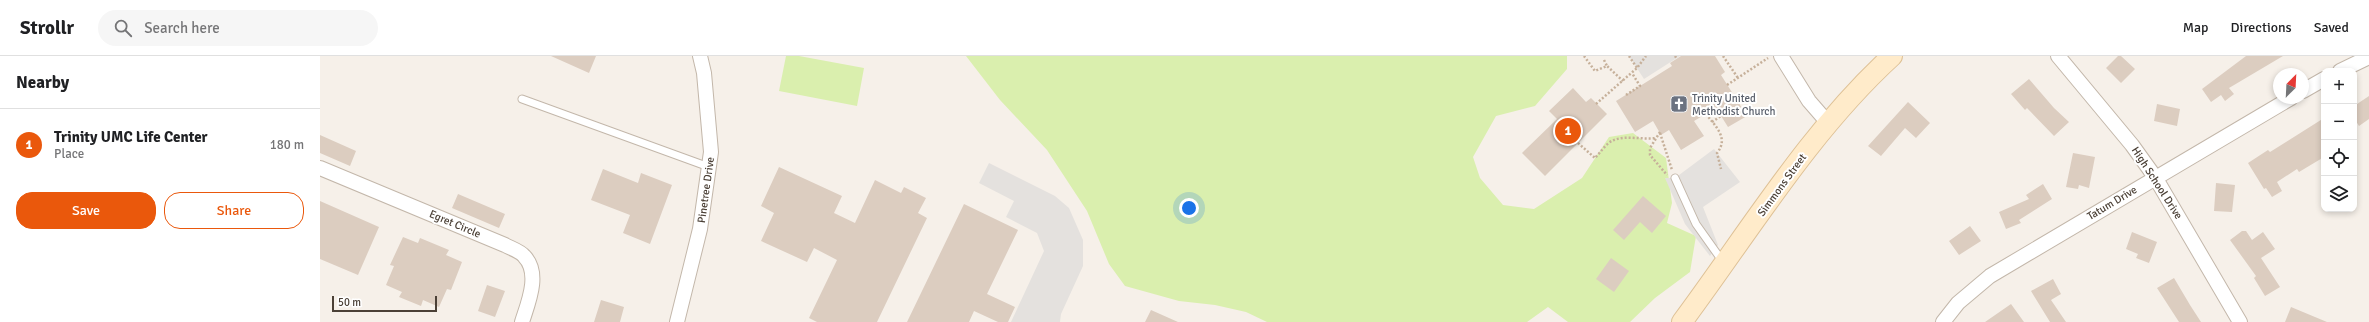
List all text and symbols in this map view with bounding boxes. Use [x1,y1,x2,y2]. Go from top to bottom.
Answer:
search box [98,10,378,46]
text: Strollr [20,16,74,40]
icon: search [112,17,134,39]
text: Search here [144,19,220,37]
text: Map [2183,19,2209,36]
text: Directions [2231,19,2292,36]
text: Saved [2314,19,2349,36]
north arrow [2273,68,2309,104]
map controls [2321,68,2357,212]
button: + [2321,68,2357,104]
text: Nearby [16,72,69,93]
place label: Trinity United Methodist Church [1692,92,1775,118]
church icon: Trinity United Methodist Church [1669,94,1689,114]
button: − [2321,104,2357,140]
pin: 1 [1555,116,1581,146]
text: Trinity UMC Life Center [54,128,208,146]
text: 1 [25,137,33,153]
text: 180 m [270,137,304,153]
button: locate [2321,140,2357,176]
street label: High School Drive [2129,144,2185,222]
text: Place [54,146,84,162]
street label: Simmons Street [1755,151,1809,219]
street label: Pinetree Drive [695,156,717,224]
button: layers [2321,176,2357,212]
street label: Tatum Drive [2085,183,2139,223]
button: Save [16,192,156,229]
button: Share [164,192,304,229]
your location [1179,198,1199,218]
street label: Egret Circle [427,207,483,241]
scale bar [332,294,437,313]
text: 50 m [338,296,361,309]

